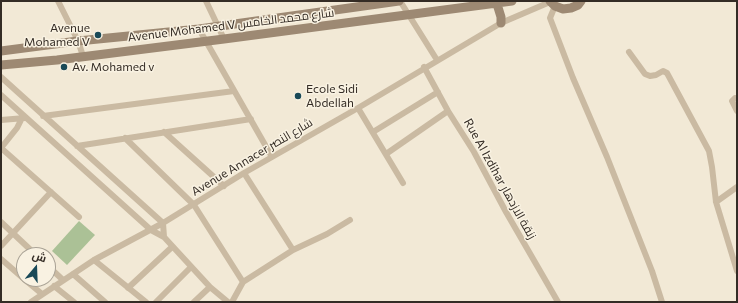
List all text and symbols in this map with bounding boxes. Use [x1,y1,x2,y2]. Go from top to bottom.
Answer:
street label: Avenue Mohamed V شارع محمد الخامس [127,5,335,45]
place label: Avenue Mohamed V [24,21,90,49]
marker: Avenue Mohamed V [93,30,103,40]
place label: Av. Mohamed v [72,60,154,74]
marker: Av. Mohamed v [59,62,69,72]
place label: Ecole Sidi Abdellah [306,82,358,110]
marker: Ecole Sidi Abdellah [293,91,303,101]
street label: Avenue Annacer شارع النصر [189,115,315,199]
street label: Rue Al Izdihar زنقة الازدهار [461,116,539,242]
north arrow [16,247,56,287]
text: ش [31,248,49,265]

